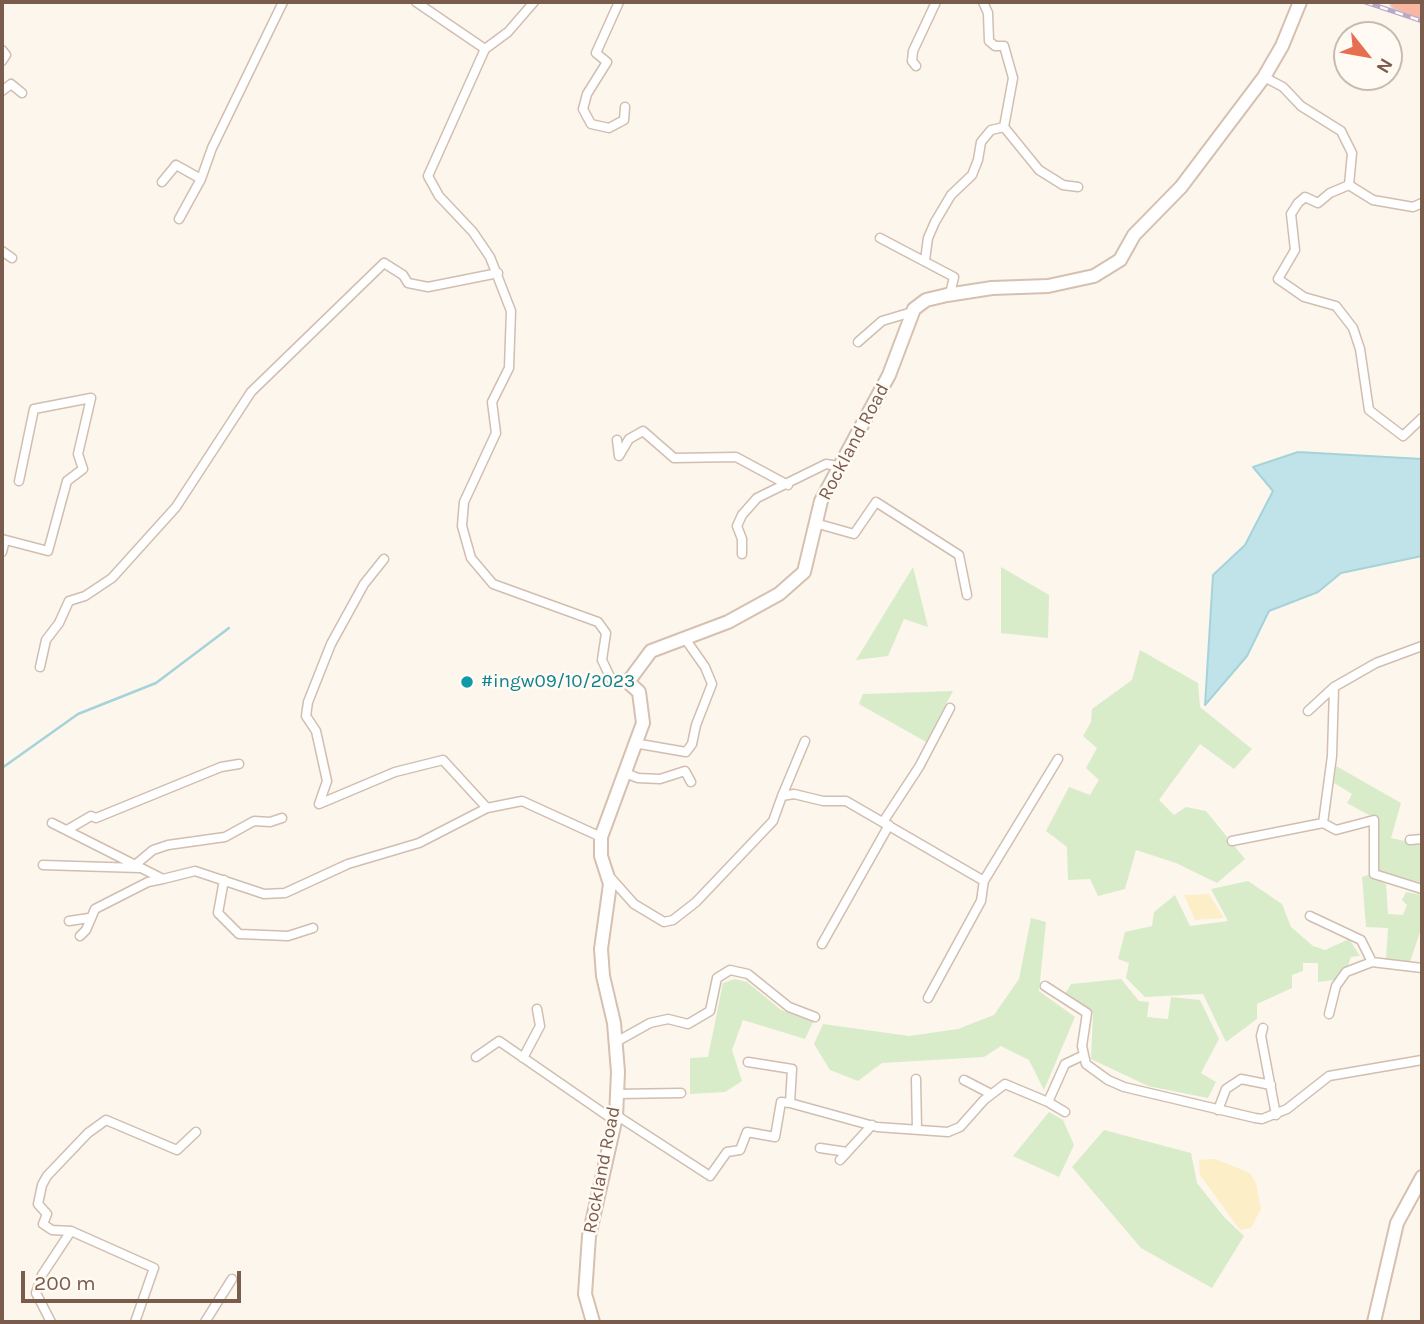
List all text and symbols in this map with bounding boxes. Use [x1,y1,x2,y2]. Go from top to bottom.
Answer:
north arrow [1333,21,1403,91]
text: N [1371,54,1397,77]
street label: Rockland Road [814,380,894,504]
place label: #ingw09/10/2023 [481,671,635,693]
marker: #ingw09/10/2023 [459,674,475,690]
street label: Rockland Road [578,1104,626,1236]
scale bar [24,1258,245,1302]
text: 200 m [34,1271,96,1295]

